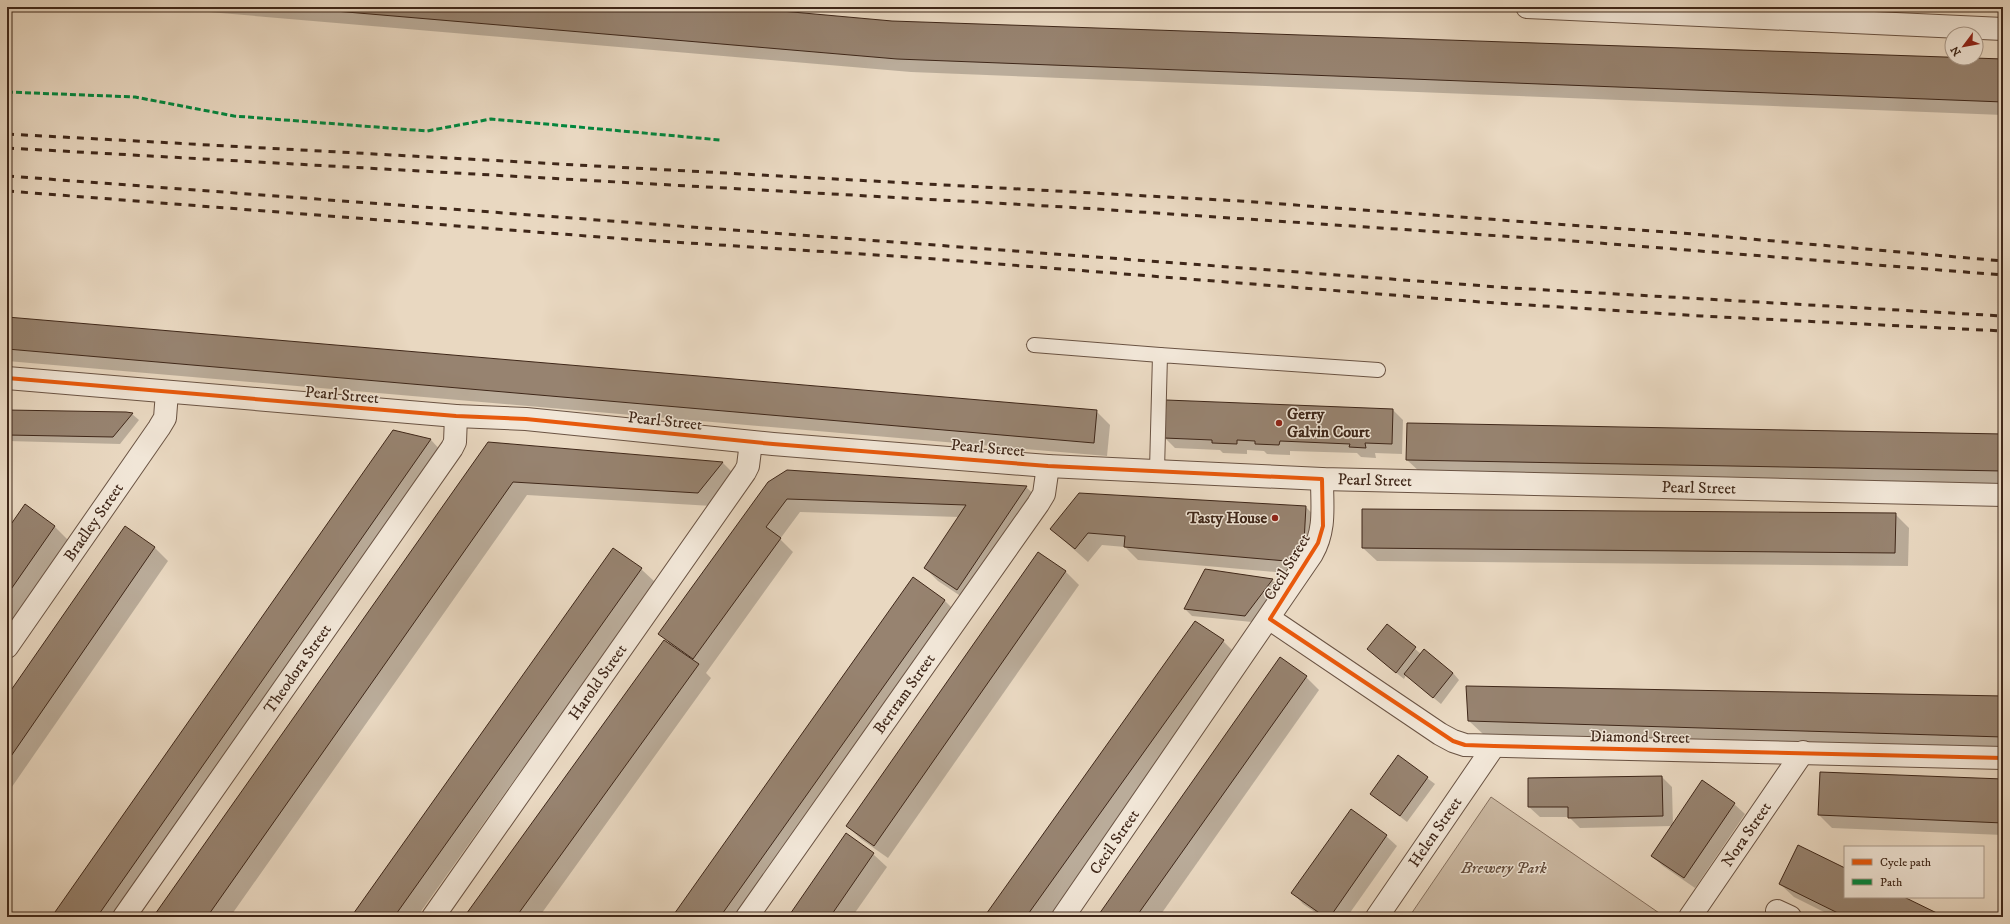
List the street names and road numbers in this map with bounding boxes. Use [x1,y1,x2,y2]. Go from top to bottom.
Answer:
street label: Pearl Street [304,382,380,408]
street label: Pearl Street [627,407,703,435]
street label: Pearl Street [950,435,1026,461]
street label: Pearl Street [1337,469,1412,491]
street label: Pearl Street [1661,477,1736,499]
street label: Bradley Street [59,479,128,565]
street label: Cecil Street [1259,530,1315,604]
street label: Theodora Street [259,620,336,717]
street label: Harold Street [564,640,631,724]
street label: Bertram Street [869,650,939,738]
street label: Diamond Street [1590,726,1690,748]
street label: Helen Street [1404,793,1466,871]
street label: Nora Street [1717,798,1776,871]
street label: Cecil Street [1085,806,1144,878]

